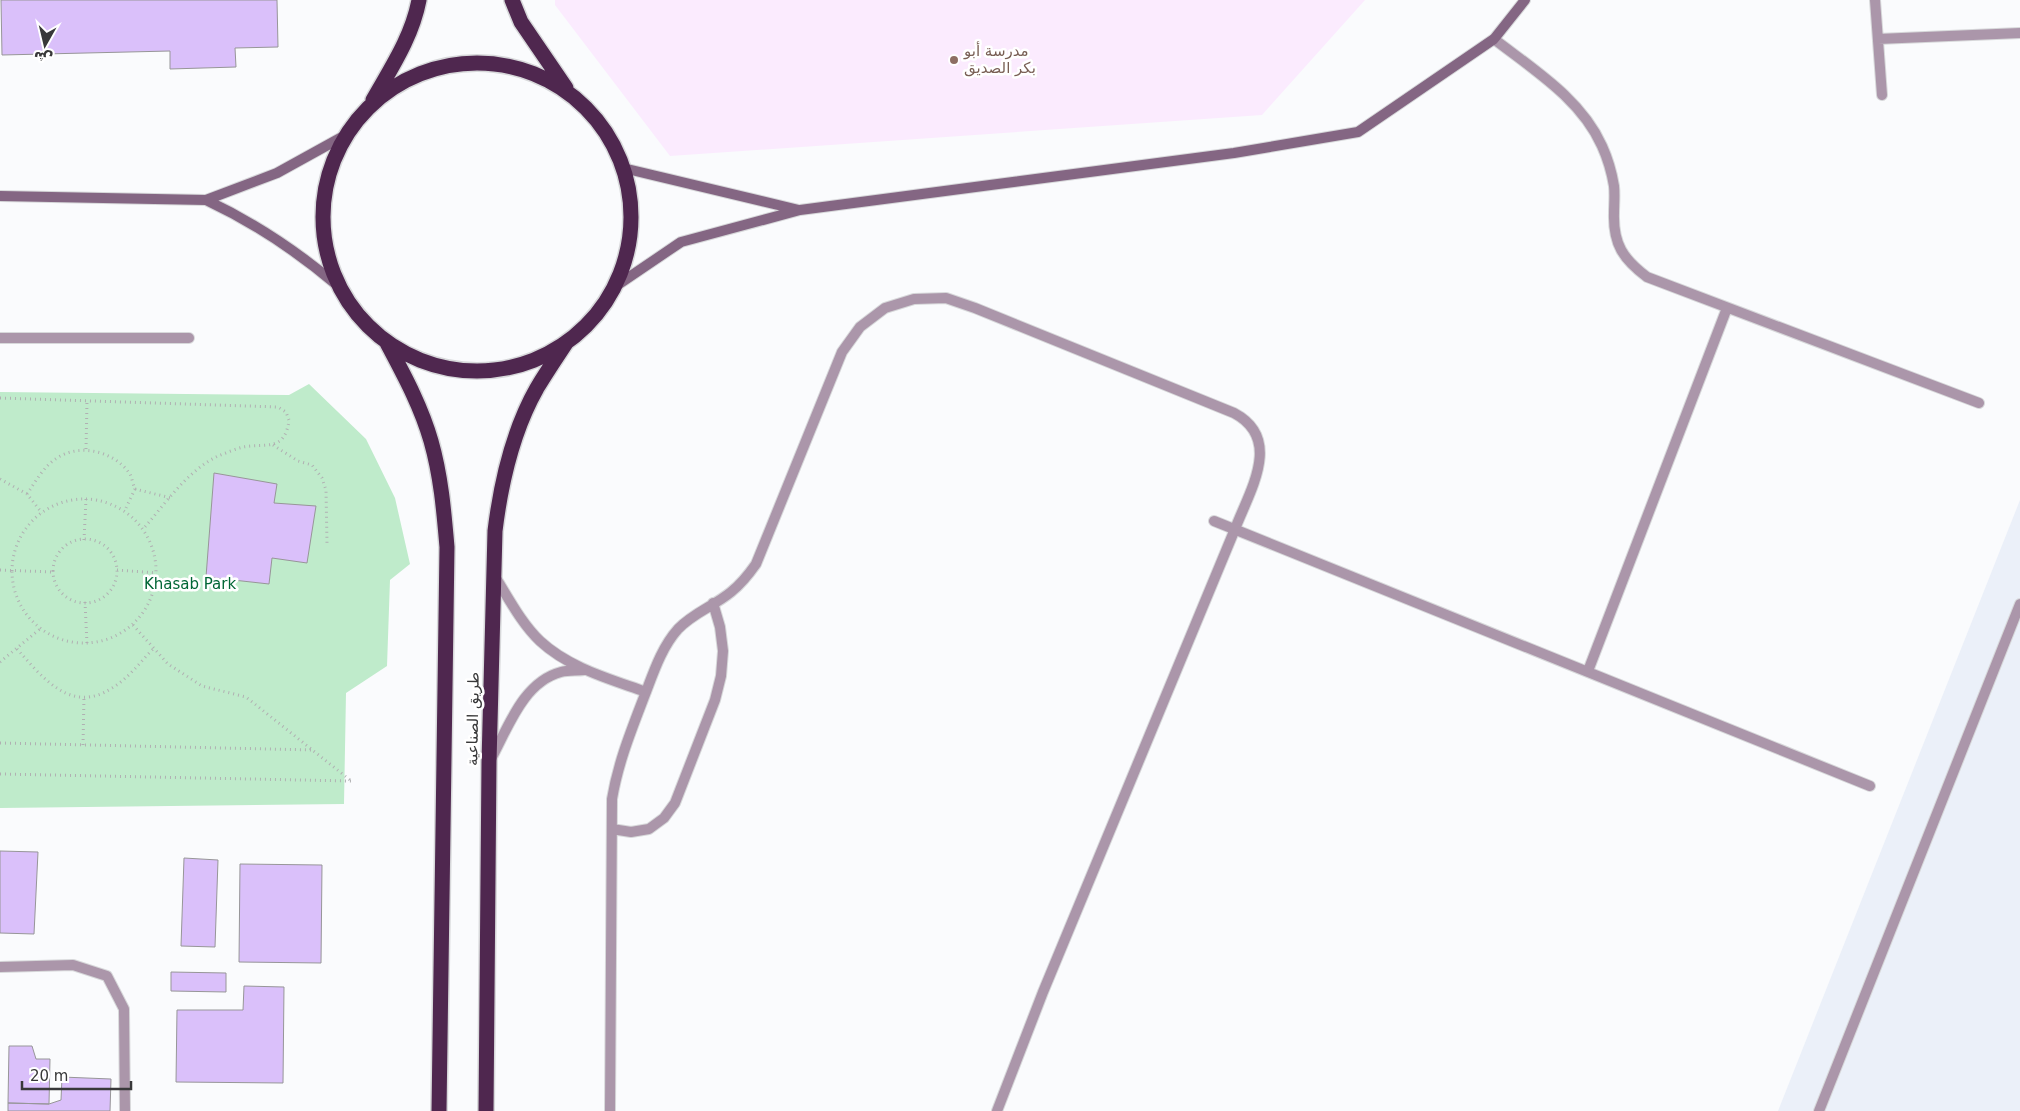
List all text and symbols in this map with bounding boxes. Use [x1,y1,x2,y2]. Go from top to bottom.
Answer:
north arrow [20,20,70,70]
place label: مدرسة أبو بكر الصديق [963,41,1036,77]
text: ش [33,49,54,67]
marker: مدرسة أبو بكر الصديق [948,54,960,66]
park label: Khasab Park [144,575,236,593]
street label: طريق الصناعية [463,672,483,766]
scale bar [22,1058,131,1090]
text: 20 m [30,1067,68,1085]

